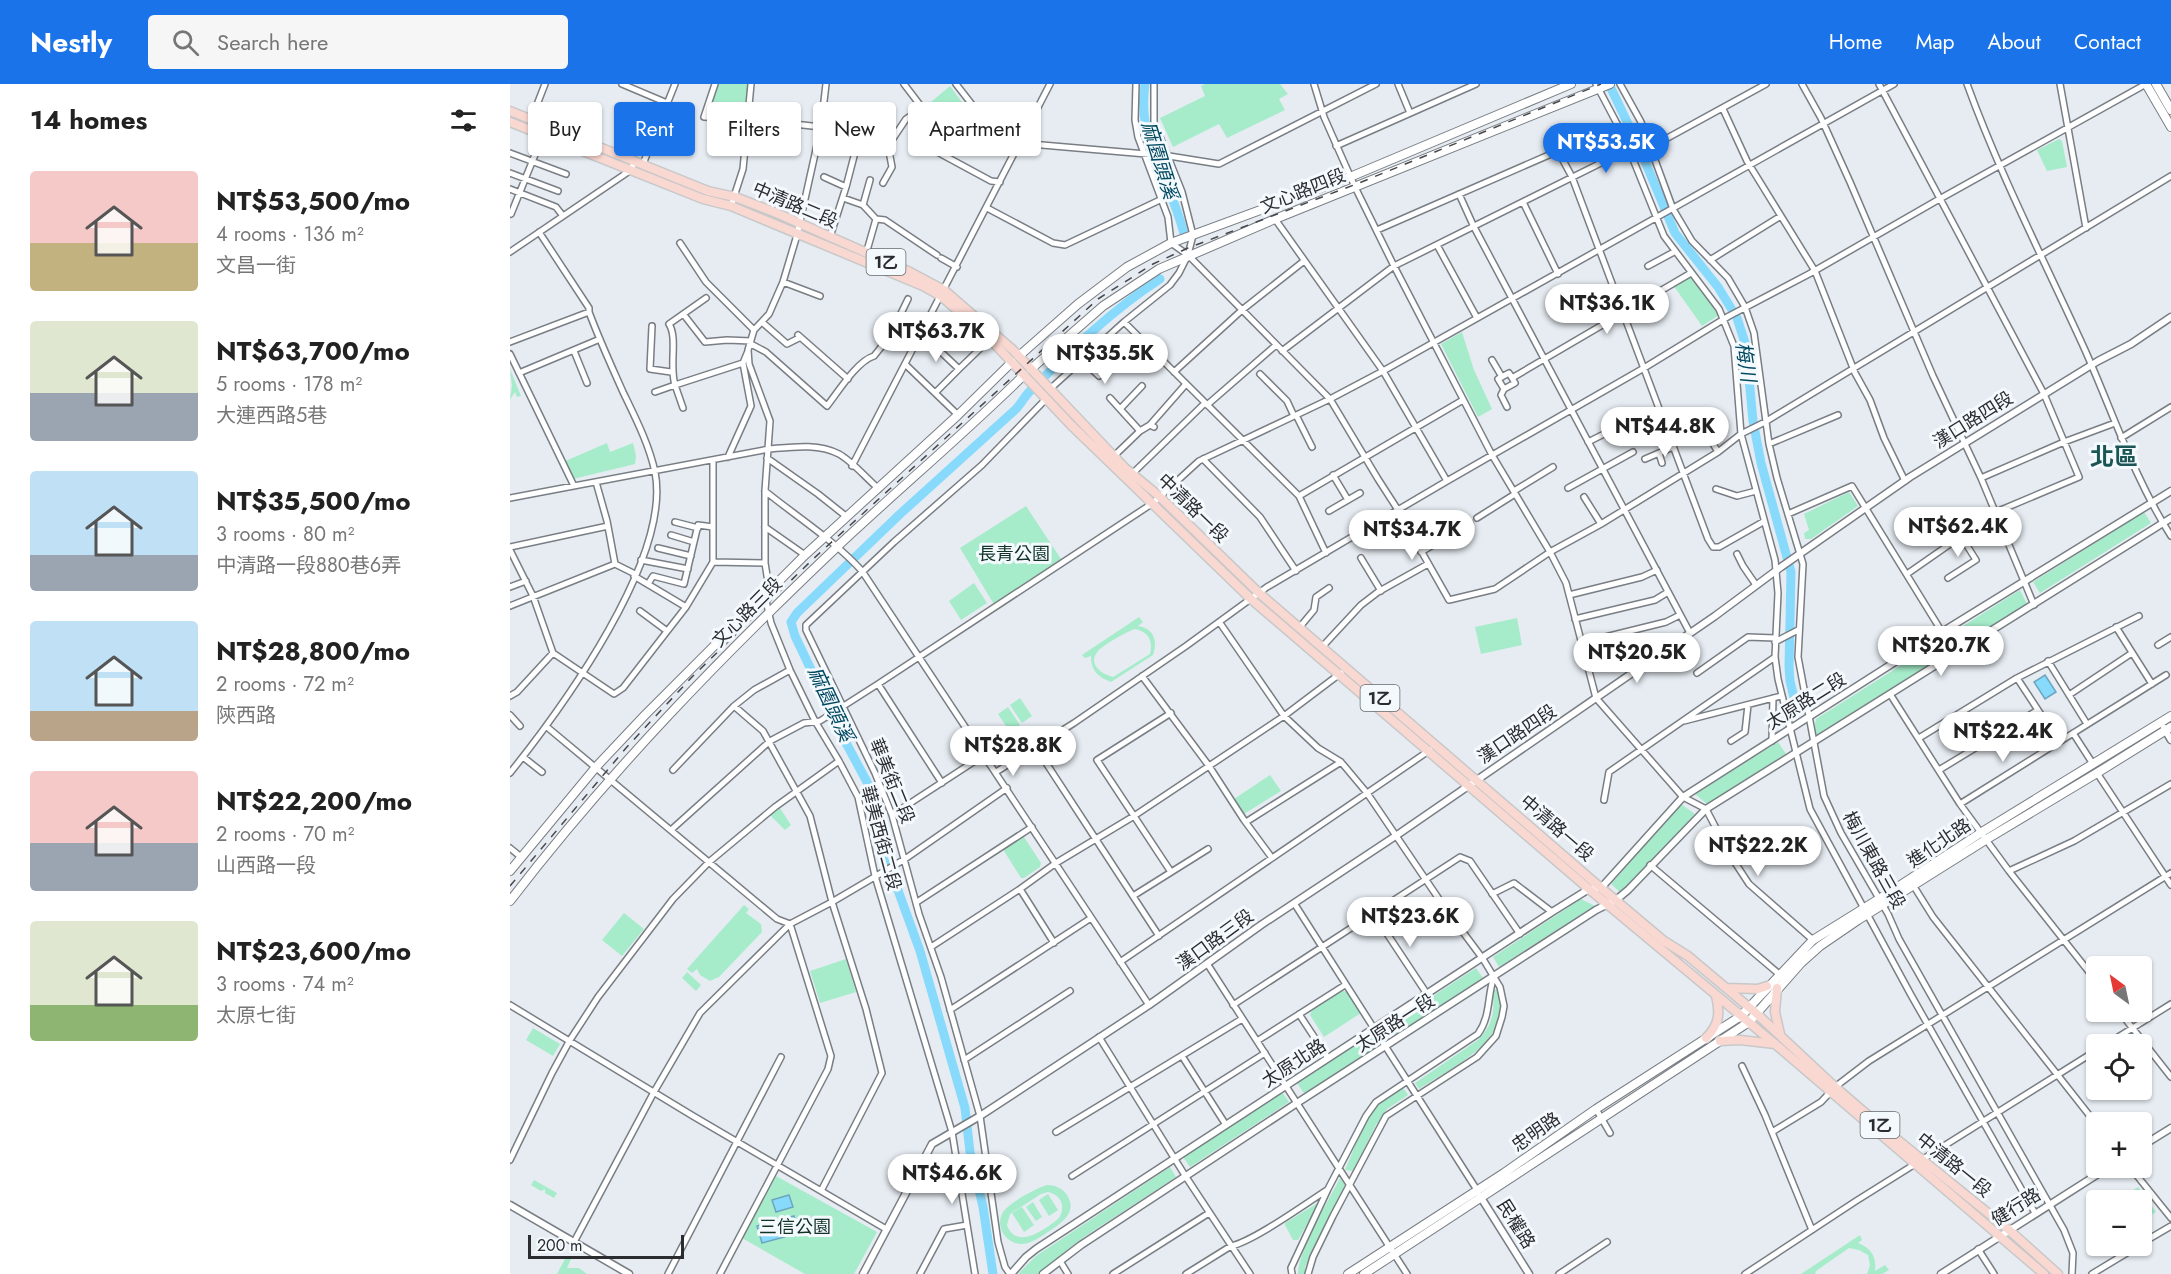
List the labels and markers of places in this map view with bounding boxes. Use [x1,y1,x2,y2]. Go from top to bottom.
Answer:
pin: NT$53.5K [1544,123,1668,174]
pin: NT$36.1K [1545,284,1669,335]
pin: NT$63.7K [874,312,998,363]
pin: NT$35.5K [1043,334,1167,385]
pin: NT$44.8K [1603,407,1727,458]
pin: NT$62.4K [1896,507,2020,558]
pin: NT$34.7K [1350,510,1474,561]
pin: NT$20.7K [1879,626,2003,677]
pin: NT$20.5K [1575,633,1699,684]
pin: NT$22.4K [1941,712,2065,763]
pin: NT$28.8K [951,726,1075,777]
pin: NT$22.2K [1696,826,1820,877]
pin: NT$23.6K [1348,897,1472,948]
pin: NT$46.6K [890,1154,1014,1205]

